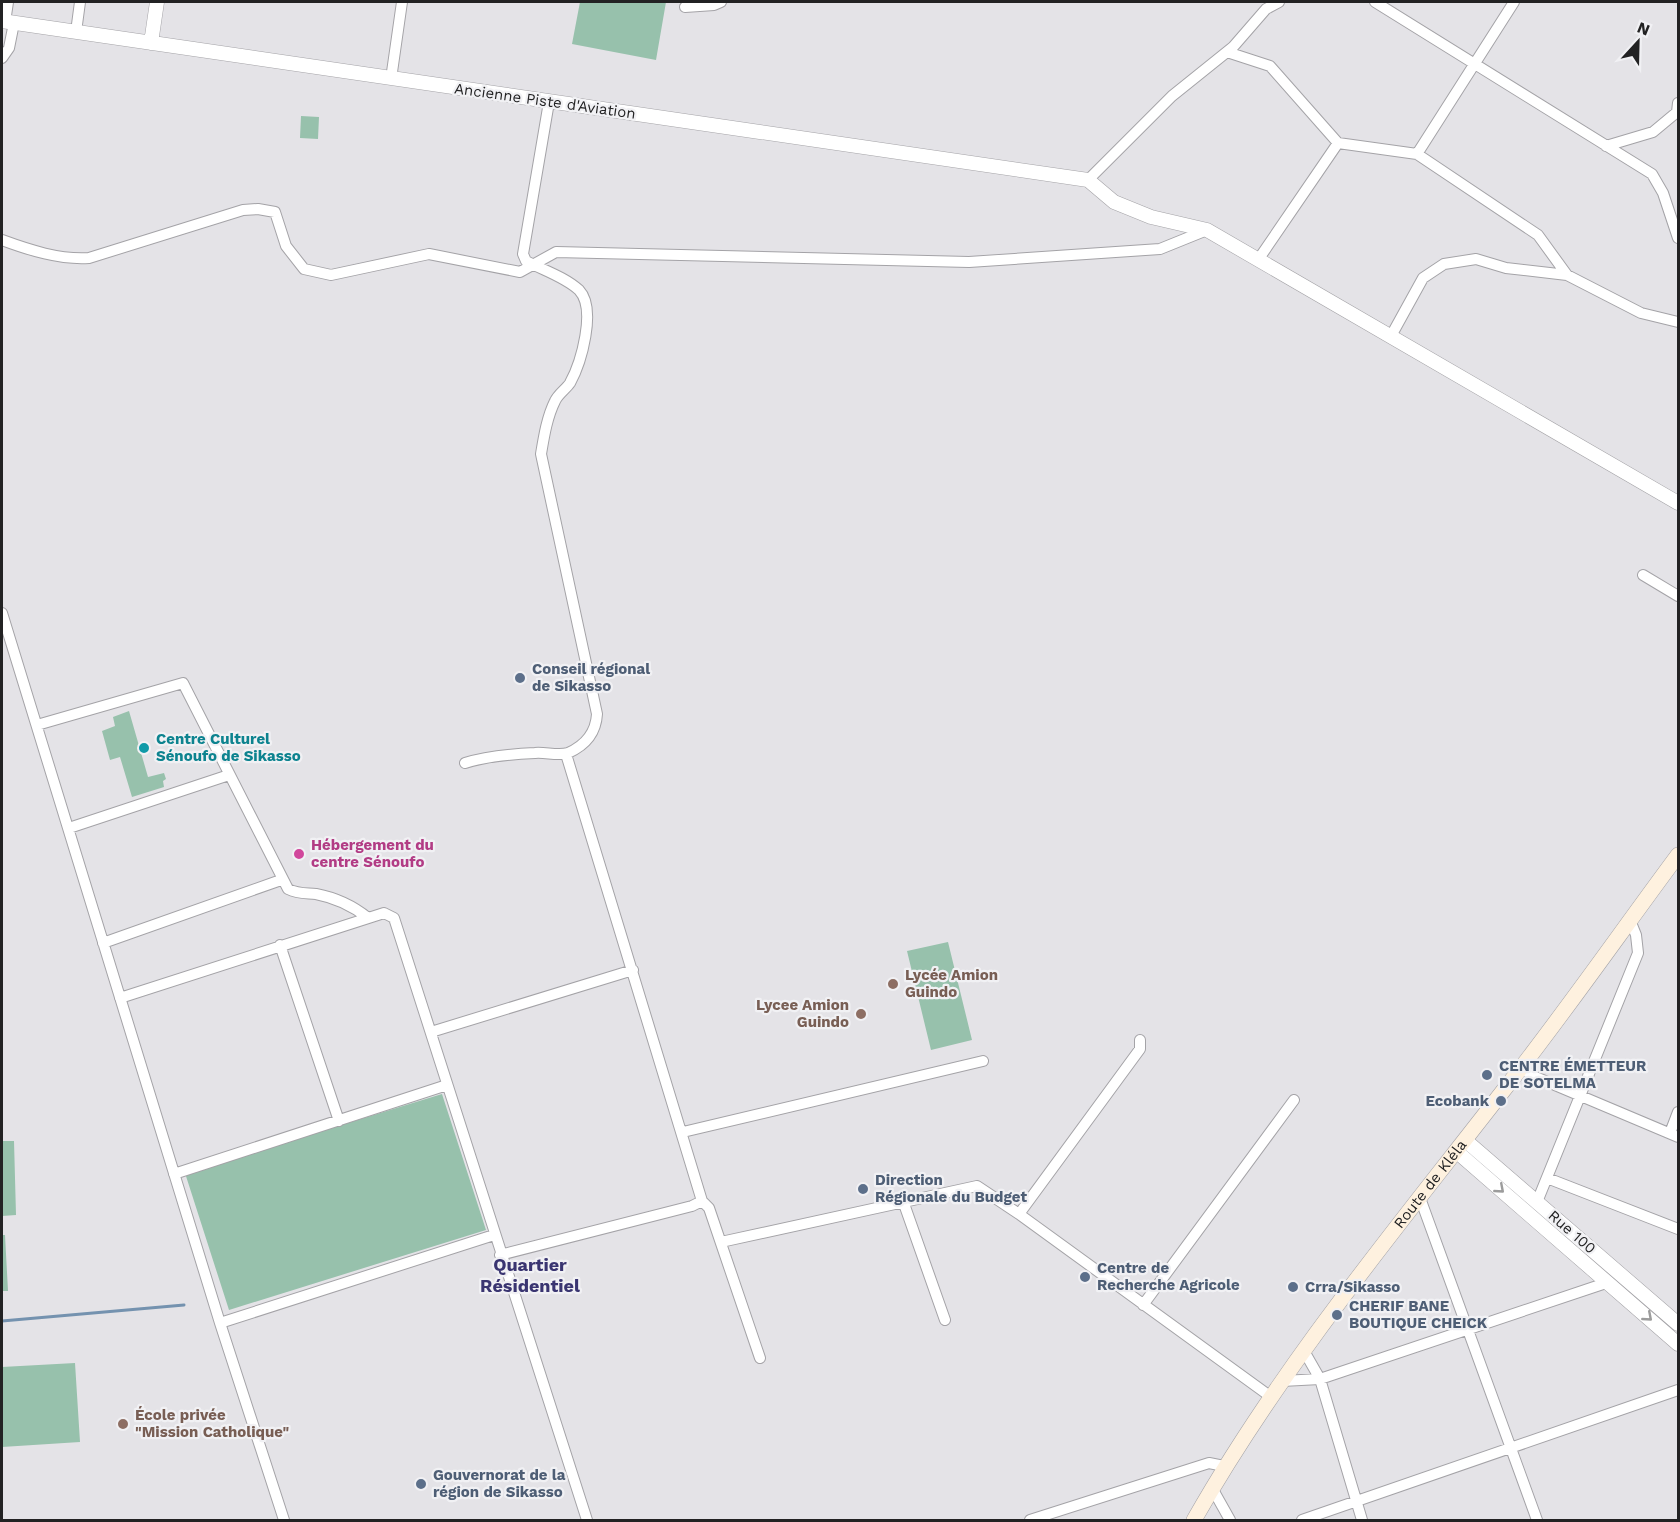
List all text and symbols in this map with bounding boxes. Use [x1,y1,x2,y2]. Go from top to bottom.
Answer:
north arrow [1608,12,1668,72]
text: N [1634,18,1652,40]
street label: Ancienne Piste d'Aviation [453,79,637,123]
place label: Conseil régional de Sikasso [532,660,650,695]
marker: Conseil régional de Sikasso [513,671,527,685]
place label: Centre Culturel Sénoufo de Sikasso [156,730,301,765]
marker: Centre Culturel Sénoufo de Sikasso [137,741,151,755]
place label: Hébergement du centre Sénoufo [311,836,434,871]
marker: Hébergement du centre Sénoufo [292,847,306,861]
place label: Lycée Amion Guindo [905,966,998,1001]
marker: Lycée Amion Guindo [886,977,900,991]
place label: Lycee Amion Guindo [756,996,849,1031]
marker: Lycee Amion Guindo [854,1007,868,1021]
place label: CENTRE ÉMETTEUR DE SOTELMA [1499,1057,1647,1092]
marker: CENTRE ÉMETTEUR DE SOTELMA [1480,1068,1494,1082]
place label: Ecobank [1426,1092,1490,1110]
marker: Ecobank [1494,1094,1508,1108]
street label: Route de Kléla [1390,1136,1471,1232]
place label: Direction Régionale du Budget [875,1171,1027,1206]
marker: Direction Régionale du Budget [856,1182,870,1196]
one-way arrow [1494,1182,1505,1193]
street label: Rue 100 [1545,1206,1599,1258]
district label: Quartier Résidentiel [480,1254,580,1296]
place label: Centre de Recherche Agricole [1097,1259,1240,1294]
marker: Centre de Recherche Agricole [1078,1270,1092,1284]
place label: Crra/Sikasso [1305,1278,1400,1296]
marker: Crra/Sikasso [1286,1280,1300,1294]
place label: CHERIF BANE BOUTIQUE CHEICK [1349,1297,1488,1332]
marker: CHERIF BANE BOUTIQUE CHEICK [1330,1308,1344,1322]
one-way arrow [1641,1310,1652,1321]
place label: École privée "Mission Catholique" [135,1406,290,1441]
marker: École privée "Mission Catholique" [116,1417,130,1431]
place label: Gouvernorat de la région de Sikasso [433,1466,566,1501]
marker: Gouvernorat de la région de Sikasso [414,1477,428,1491]

